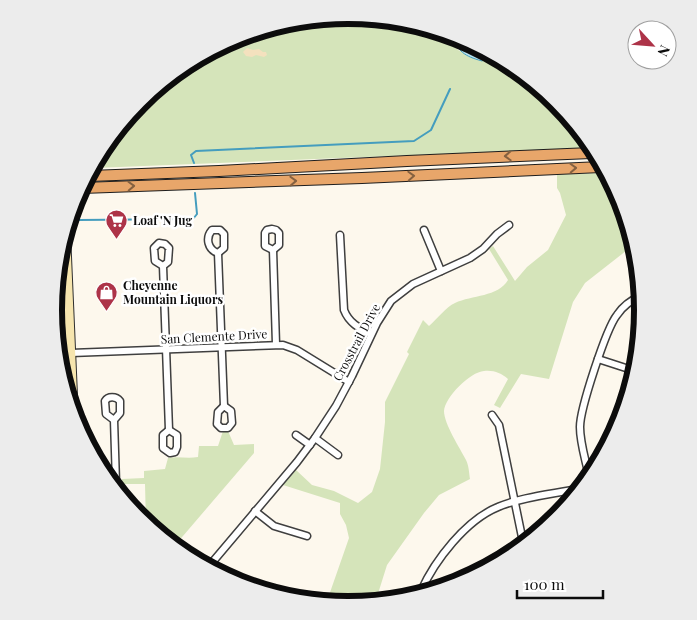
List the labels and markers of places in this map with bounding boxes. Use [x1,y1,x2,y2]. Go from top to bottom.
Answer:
supermarket icon: Loaf 'N Jug [105,208,129,239]
place label: Loaf 'N Jug [133,212,193,228]
place label: Cheyenne Mountain Liquors [123,277,223,307]
shop icon: Cheyenne Mountain Liquors [95,280,119,311]

